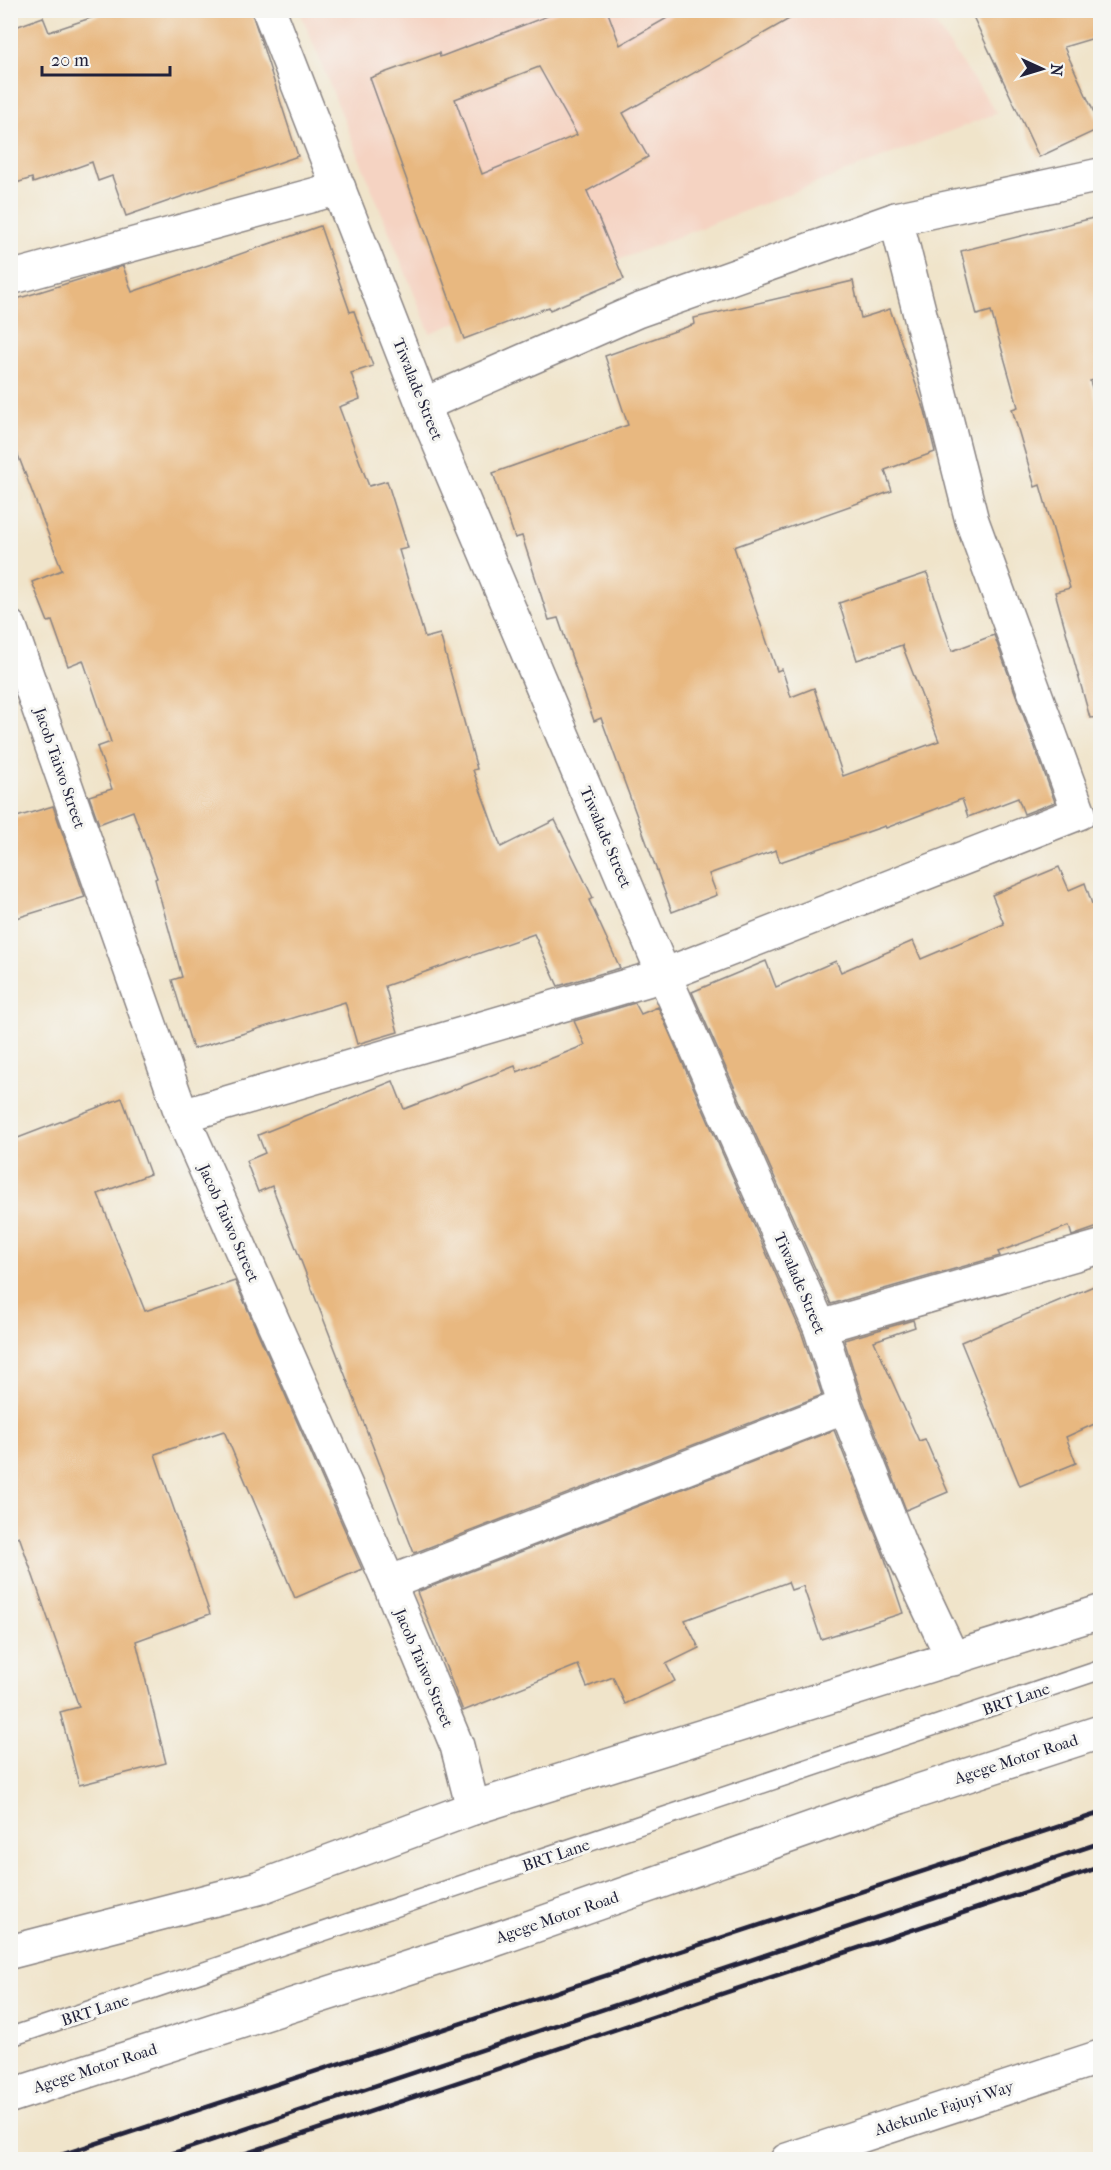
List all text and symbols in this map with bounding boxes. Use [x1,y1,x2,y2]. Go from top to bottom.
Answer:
scale bar [42,39,170,77]
north arrow [1012,39,1072,99]
text: 20 m [51,50,89,71]
text: N [1047,63,1066,78]
street label: Tiwalade Street [389,335,447,443]
street label: Jacob Taiwo Street [30,703,90,831]
street label: Tiwalade Street [576,783,636,891]
street label: Jacob Taiwo Street [194,1159,264,1285]
street label: Tiwalade Street [770,1229,830,1337]
street label: Jacob Taiwo Street [390,1604,458,1730]
street label: BRT Lane [980,1679,1052,1719]
street label: Agege Motor Road [951,1730,1080,1788]
street label: BRT Lane [520,1835,592,1875]
street label: Agege Motor Road [492,1887,621,1947]
street label: BRT Lane [59,1990,131,2030]
street label: Agege Motor Road [30,2039,159,2097]
street label: Adekunle Fajuyi Way [871,2076,1016,2140]

